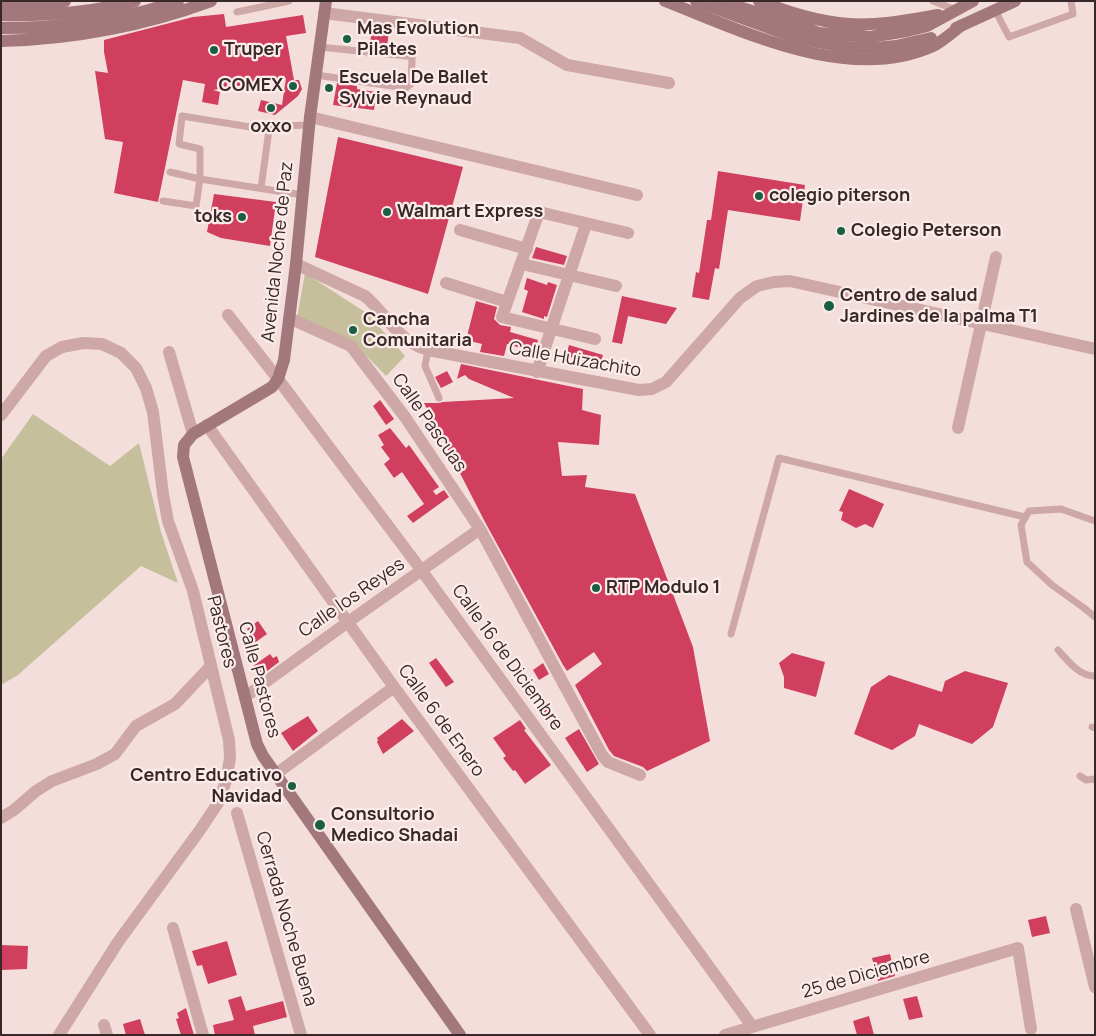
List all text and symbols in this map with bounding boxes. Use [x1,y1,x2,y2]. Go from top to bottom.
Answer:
place label: Mas Evolution Pilates [357,18,479,60]
marker: Mas Evolution Pilates [341,33,353,45]
place label: Truper [224,39,282,61]
marker: Truper [208,44,220,56]
place label: Escuela De Ballet Sylvie Reynaud [339,67,488,110]
place label: COMEX [218,75,283,97]
marker: COMEX [287,80,299,92]
marker: Escuela De Ballet Sylvie Reynaud [323,82,335,94]
marker: oxxo [265,102,277,114]
place label: oxxo [250,116,292,138]
street label: Avenida Noche de Paz [258,161,298,343]
place label: colegio piterson [769,185,910,207]
marker: colegio piterson [753,190,765,202]
place label: Walmart Express [397,201,543,223]
place label: toks [194,206,232,228]
marker: Walmart Express [381,206,393,218]
marker: toks [236,211,248,223]
place label: Colegio Peterson [851,220,1001,242]
marker: Colegio Peterson [835,225,847,237]
place label: Centro de salud Jardines de la palma T1 [840,285,1038,328]
marker: Centro de salud Jardines de la palma T1 [822,299,836,313]
place label: Cancha Comunitaria [363,309,472,352]
marker: Cancha Comunitaria [347,324,359,336]
street label: Calle Huizachito [507,338,643,382]
street label: Calle Pascuas [387,370,471,476]
street label: Calle los Reyes [295,554,409,642]
place label: RTP Modulo 1 [606,577,720,599]
street label: Calle 16 de Diciembre [447,581,567,735]
marker: RTP Modulo 1 [590,582,602,594]
street label: Pastores [202,594,240,670]
street label: Calle Pastores [233,620,285,740]
street label: Calle 6 de Enero [393,661,489,781]
place label: Centro Educativo Navidad [130,765,282,808]
marker: Centro Educativo Navidad [286,780,298,792]
place label: Consultorio Medico Shadai [331,804,458,846]
marker: Consultorio Medico Shadai [313,818,327,832]
street label: Cerrada Noche Buena [251,829,321,1009]
street label: 25 de Diciembre [799,946,933,1004]

